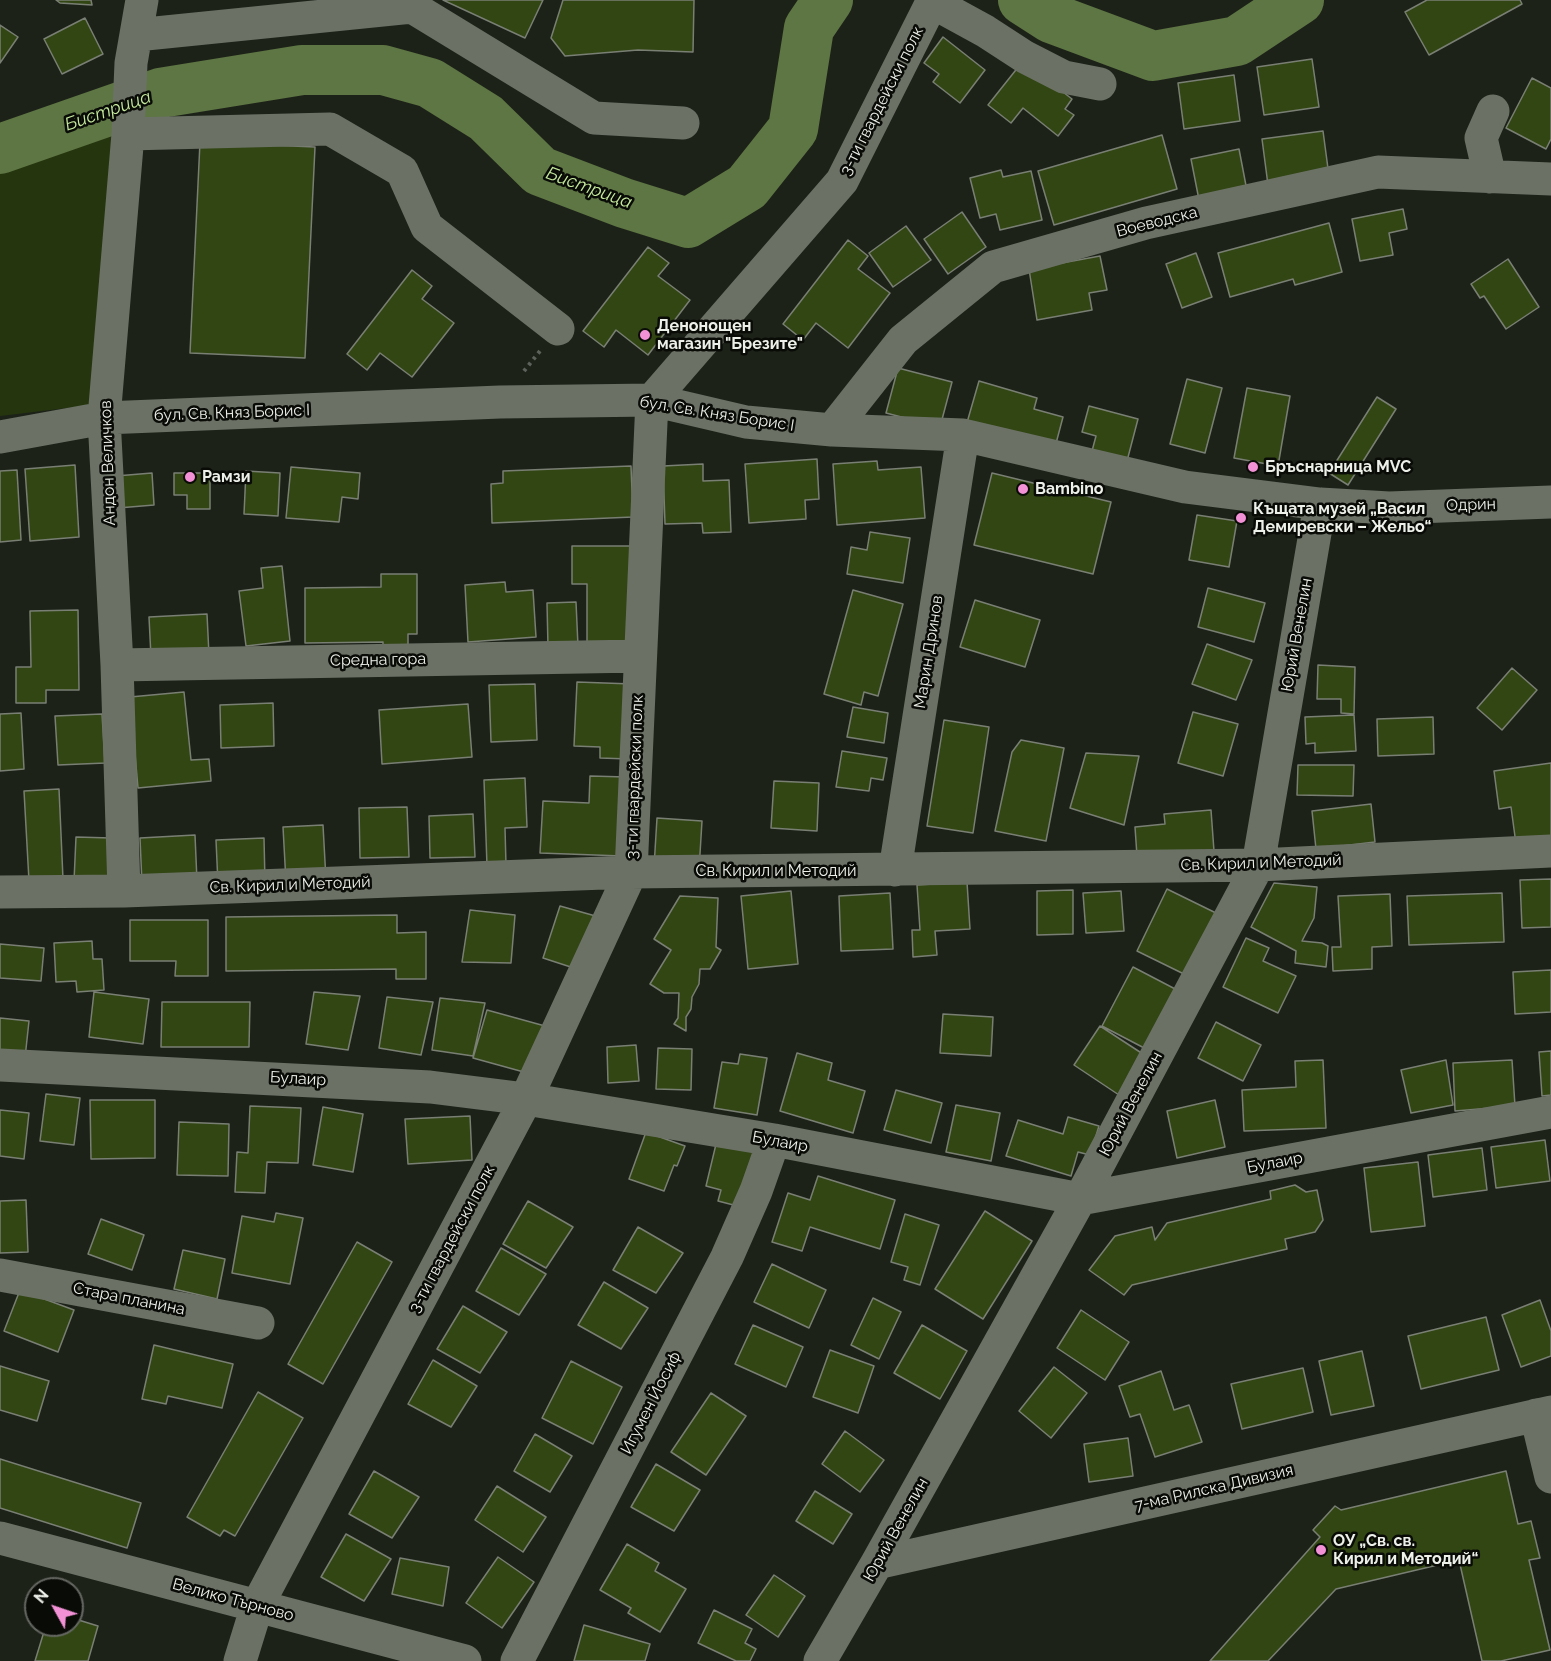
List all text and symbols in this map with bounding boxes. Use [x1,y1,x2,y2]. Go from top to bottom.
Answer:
street label: 3-ти гвардейски полк [836,23,928,179]
water label: Бистрица [62,86,154,136]
water label: Бистрица [543,162,635,214]
street label: Воеводска [1115,203,1199,241]
place label: Денонощен магазин "Брезите" [657,316,803,354]
marker: Денонощен магазин "Брезите" [638,328,652,342]
street label: бул. Св. Княз Борис I [638,392,796,436]
street label: Андон Величков [96,400,120,526]
street label: бул. Св. Княз Борис I [154,401,310,425]
place label: Бръснарница MVC [1265,457,1411,477]
marker: Бръснарница MVC [1246,460,1260,474]
place label: Рамзи [202,467,250,487]
marker: Рамзи [183,470,197,484]
place label: Bambino [1035,479,1104,499]
marker: Bambino [1016,482,1030,496]
street label: Одрин [1446,495,1496,515]
place label: Къщата музей „Васил Демиревски – Жельо“ [1253,499,1431,537]
marker: Къщата музей „Васил Демиревски – Жельо“ [1234,511,1248,525]
street label: Юрий Венелин [1278,577,1316,693]
street label: Марин Дринов [911,594,947,710]
street label: Средна гора [330,650,426,670]
street label: 3-ти гвардейски полк [623,695,647,859]
street label: Св. Кирил и Методий [1180,851,1342,875]
street label: Св. Кирил и Методий [695,861,857,881]
street label: Св. Кирил и Методий [209,873,371,897]
street label: Юрий Венелин [1095,1049,1167,1159]
street label: Булаир [269,1068,327,1090]
street label: Булаир [751,1128,809,1156]
street label: Булаир [1246,1148,1304,1178]
street label: 3-ти гвардейски полк [405,1162,499,1316]
street label: Стара планина [71,1279,187,1319]
street label: Игумен Йосиф [617,1349,685,1457]
street label: 7-ма Рилска Дивизия [1133,1460,1295,1516]
street label: Юрий Венелин [860,1475,932,1585]
place label: ОУ „Св. св. Кирил и Методий“ [1333,1531,1478,1569]
marker: ОУ „Св. св. Кирил и Методий“ [1314,1543,1328,1557]
street label: Велико Търново [170,1575,296,1625]
north arrow [24,1577,84,1637]
text: N [30,1586,53,1607]

